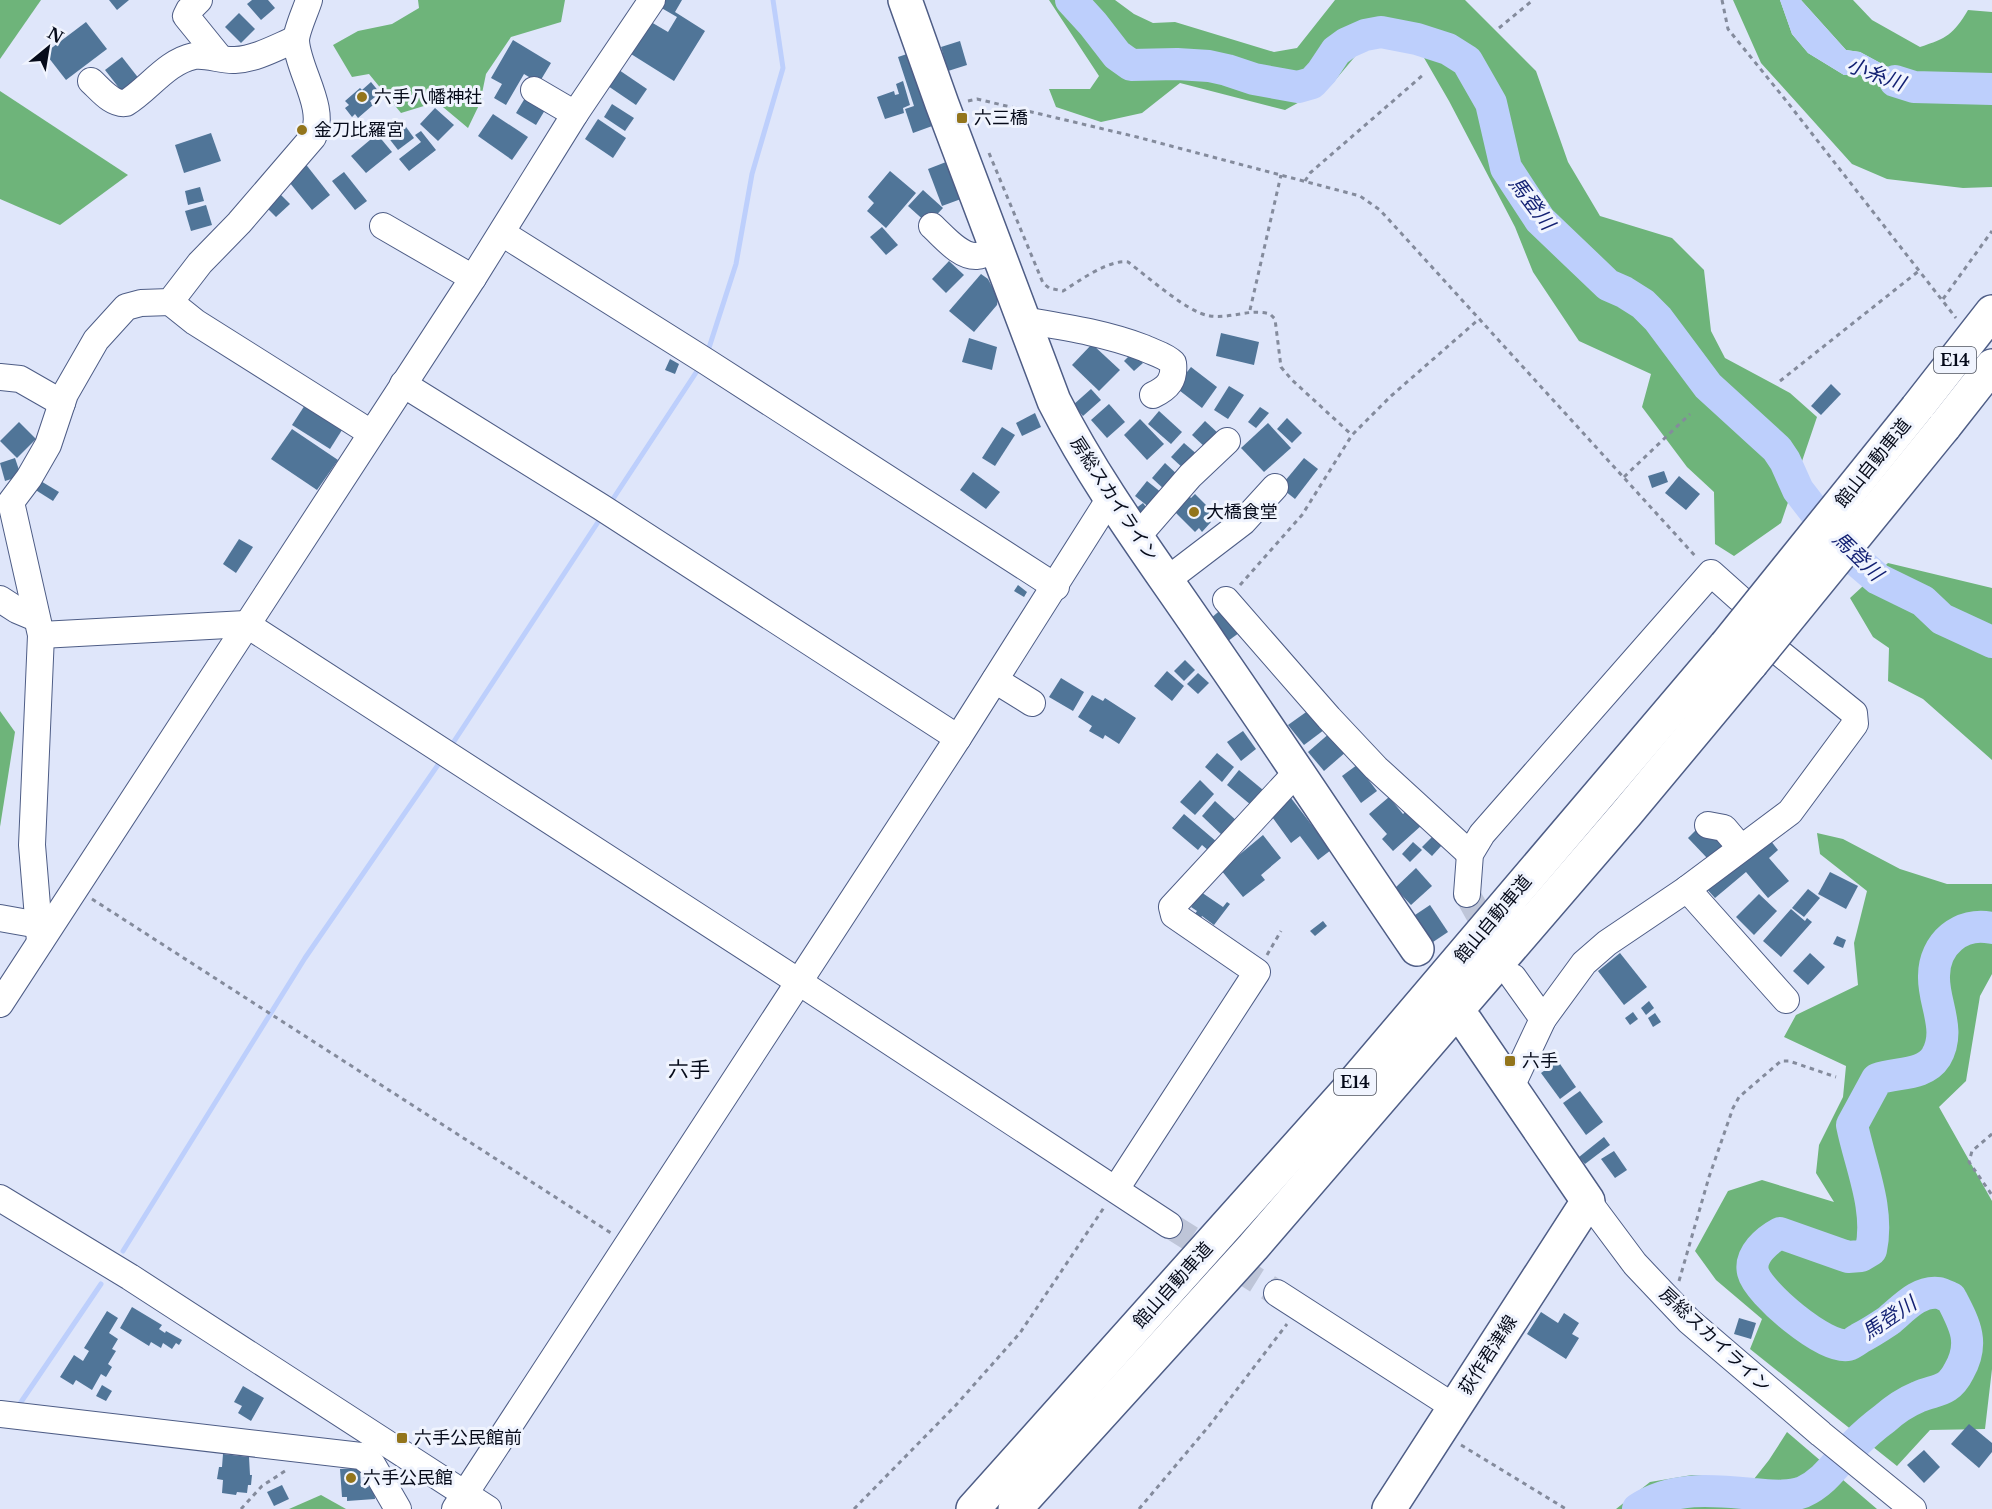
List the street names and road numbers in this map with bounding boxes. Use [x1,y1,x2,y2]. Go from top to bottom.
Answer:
road number: E14 [1934,347,1976,373]
street label: 館山自動車道 [1830,414,1916,512]
street label: 房総スカイライン [1066,433,1162,565]
street label: 館山自動車道 [1450,871,1536,967]
road number: E14 [1334,1069,1376,1095]
street label: 館山自動車道 [1129,1238,1217,1332]
street label: 房総スカイライン [1655,1283,1775,1397]
street label: 荻作君津線 [1454,1311,1522,1399]

